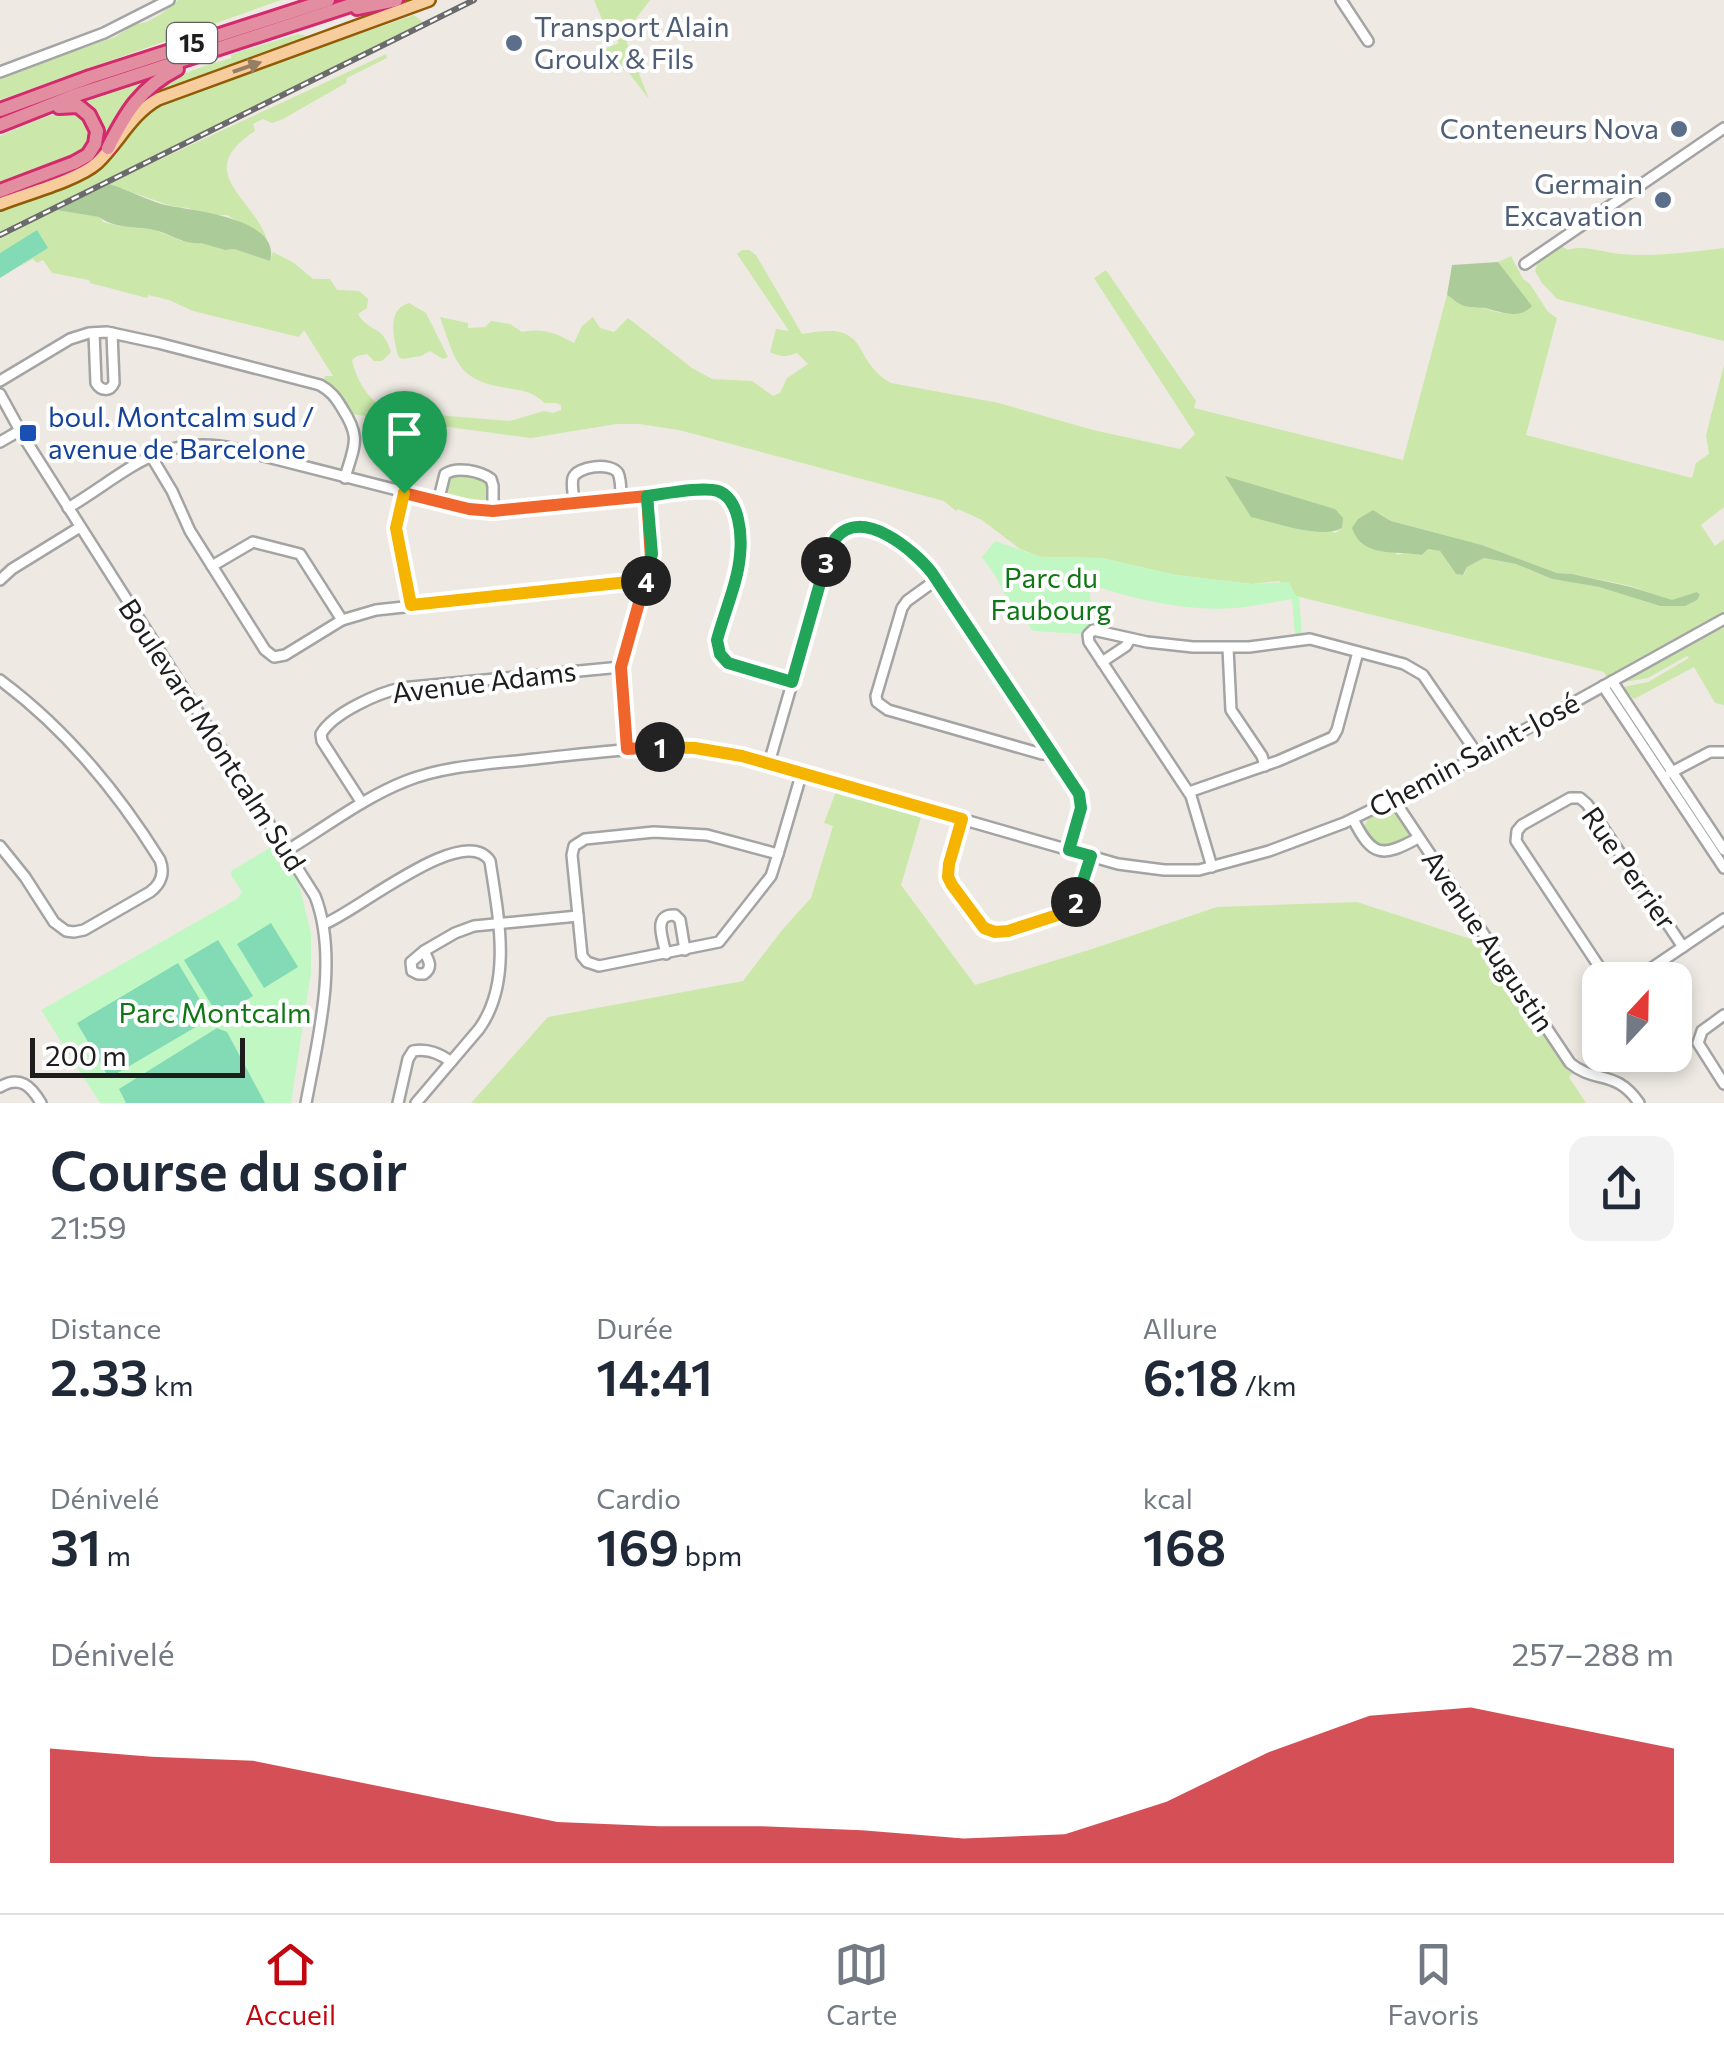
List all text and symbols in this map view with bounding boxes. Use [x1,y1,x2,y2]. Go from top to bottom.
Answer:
place label: Transport Alain Groulx & Fils [534,9,730,75]
road number: 15 [167,23,217,63]
marker: Transport Alain Groulx & Fils [503,32,525,54]
one-way arrow [233,59,263,74]
place label: Conteneurs Nova [1440,111,1659,145]
marker: Conteneurs Nova [1668,118,1690,140]
place label: Germain Excavation [1504,166,1643,232]
marker: Germain Excavation [1652,189,1674,211]
pin [362,391,447,494]
place label: boul. Montcalm sud / avenue de Barcelone [48,399,315,465]
icon: arrive [377,406,432,461]
marker: boul. Montcalm sud / avenue de Barcelone [17,422,39,444]
pin: 3 [801,537,851,587]
text: 3 [818,545,834,579]
pin: 4 [621,556,671,606]
park label: Parc du Faubourg [990,560,1112,626]
text: 4 [637,564,655,598]
street label: Boulevard Montcalm Sud [112,592,314,877]
street label: Avenue Adams [390,653,578,709]
street label: Chemin Saint-José [1363,684,1584,824]
pin: 1 [635,722,685,772]
text: 1 [654,730,666,764]
street label: Rue Perrier [1575,800,1684,935]
street label: Avenue Augustin [1416,843,1562,1038]
pin: 2 [1051,877,1101,927]
text: 2 [1068,885,1084,919]
north arrow [1582,962,1692,1072]
map controls [1582,962,1692,1072]
park label: Parc Montcalm [119,995,311,1029]
scale bar [30,1033,245,1078]
text: 200 m [45,1038,127,1072]
text: Course du soir [50,1135,408,1202]
button: share [1569,1136,1674,1241]
text: 21:59 [50,1206,127,1246]
text: Distance [50,1311,161,1345]
text: Durée [596,1311,673,1345]
text: Allure [1143,1311,1217,1345]
text: 2.33 [50,1345,149,1406]
text: 14:41 [596,1345,713,1406]
text: 6:18 [1143,1345,1239,1406]
text: km [149,1368,194,1402]
text: /km [1239,1368,1296,1402]
text: Dénivelé [50,1481,159,1515]
text: Cardio [596,1481,681,1515]
text: kcal [1143,1481,1193,1515]
text: 31 [50,1515,101,1576]
text: 169 [596,1515,679,1576]
text: 168 [1143,1515,1226,1576]
text: m [101,1538,131,1572]
text: bpm [679,1538,742,1572]
text: Dénivelé [50,1633,175,1673]
text: 257–288 m [1512,1633,1674,1673]
tab: Accueil [245,1937,336,2031]
tab: Carte [826,1937,897,2031]
tab: Favoris [1387,1937,1479,2031]

